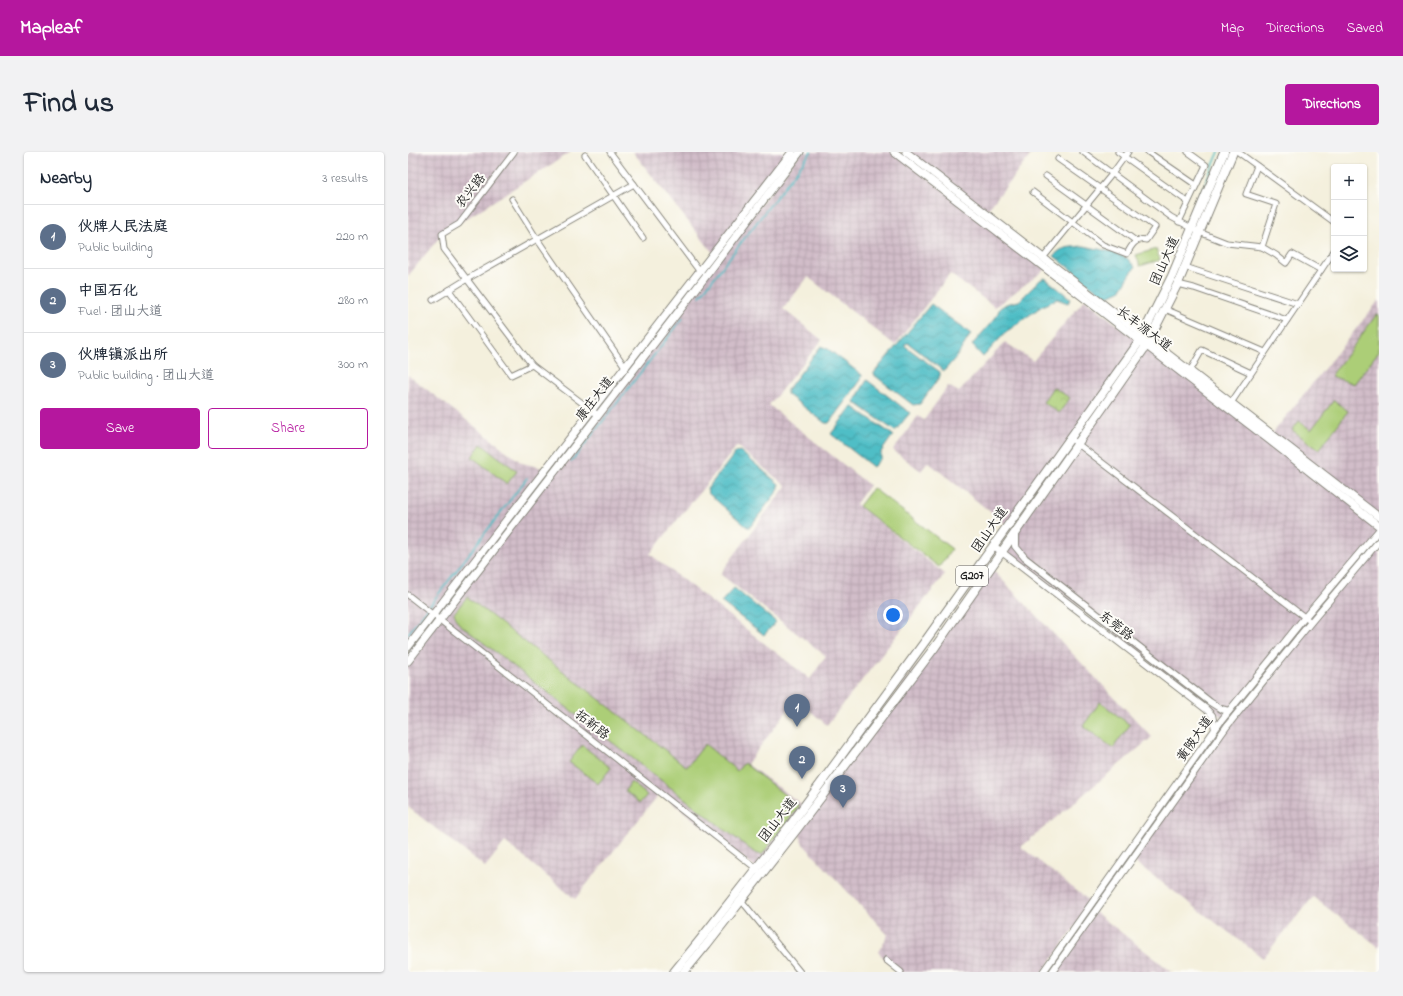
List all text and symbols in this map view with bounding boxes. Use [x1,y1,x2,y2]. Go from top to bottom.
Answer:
text: Mapleaf [20,15,82,42]
text: Map [1221,18,1244,39]
text: Directions [1266,18,1324,39]
text: Saved [1346,18,1383,39]
text: Find us [24,84,114,125]
button: Directions [1285,84,1379,125]
map controls [1331,164,1367,272]
button: + [1331,164,1367,200]
text: Nearby [40,166,92,191]
text: 3 results [322,169,368,188]
street label: 农兴路 [452,170,490,212]
button: − [1331,200,1367,236]
text: 伙牌人民法庭 [78,216,168,238]
text: 1 [51,227,55,246]
text: 220 m [336,227,368,246]
street label: 团山大道 [1146,233,1184,289]
button: layers [1331,236,1367,272]
text: Public building [78,238,153,257]
text: 中国石化 [78,280,138,302]
text: 2 [50,291,56,310]
text: 280 m [338,291,368,310]
text: Fuel · 团山大道 [78,302,162,321]
street label: 长丰源大道 [1112,302,1176,356]
text: 伙牌镇派出所 [78,344,168,366]
text: 3 [50,355,56,374]
text: 300 m [338,355,368,374]
text: Public building · 团山大道 [78,366,214,385]
street label: 康庄大道 [572,373,618,425]
button: Save [40,408,200,449]
button: Share [208,408,368,449]
street label: 团山大道 [967,503,1013,557]
road number: G207 [956,566,988,586]
your location [883,605,903,625]
street label: 东莞路 [1095,607,1137,645]
pin: 1 [784,694,810,727]
street label: 拓新路 [571,706,613,744]
street label: 黄陂大道 [1172,712,1218,766]
pin: 2 [789,746,815,779]
pin: 3 [830,775,856,808]
street label: 团山大道 [755,794,801,846]

